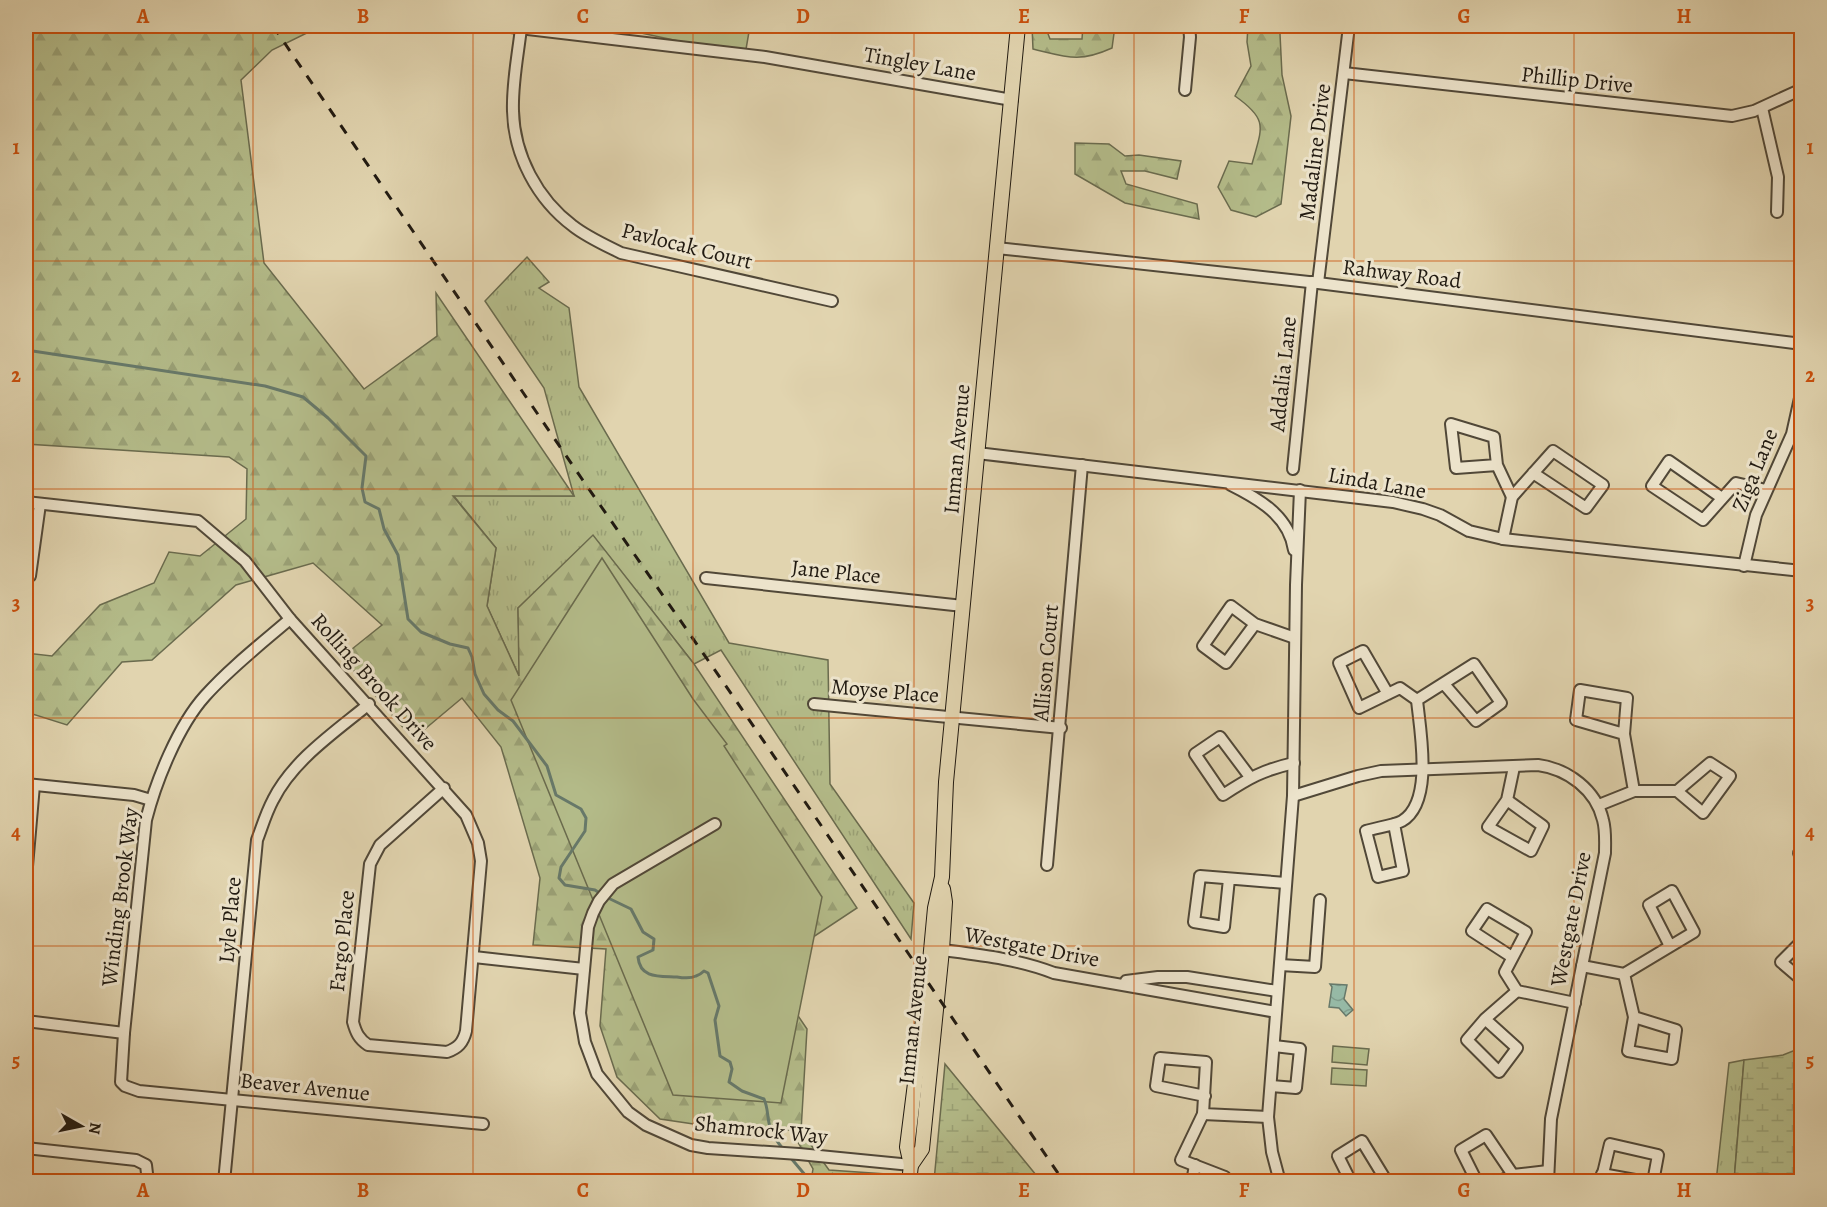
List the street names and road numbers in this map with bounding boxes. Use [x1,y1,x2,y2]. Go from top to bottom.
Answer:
street label: Tingley Lane [862,39,978,89]
street label: Phillip Drive [1520,59,1634,101]
street label: Madaline Drive [1292,82,1338,222]
street label: Pavlocak Court [618,215,756,277]
street label: Rahway Road [1341,252,1463,296]
street label: Addalia Lane [1262,315,1304,434]
street label: Inman Avenue [936,383,978,515]
street label: Ziga Lane [1725,424,1785,516]
street label: Linda Lane [1326,460,1428,506]
street label: Jane Place [790,552,882,592]
street label: Allison Court [1026,603,1066,724]
street label: Rolling Brook Drive [304,607,444,757]
street label: Moyse Place [830,671,940,711]
street label: Winding Brook Way [94,806,146,989]
street label: Westgate Drive [1543,849,1599,990]
street label: Lyle Place [211,875,249,965]
street label: Fargo Place [322,889,362,993]
street label: Westgate Drive [961,919,1102,975]
street label: Inman Avenue [891,954,935,1086]
street label: Beaver Avenue [239,1065,371,1109]
street label: Shamrock Way [693,1108,829,1152]

